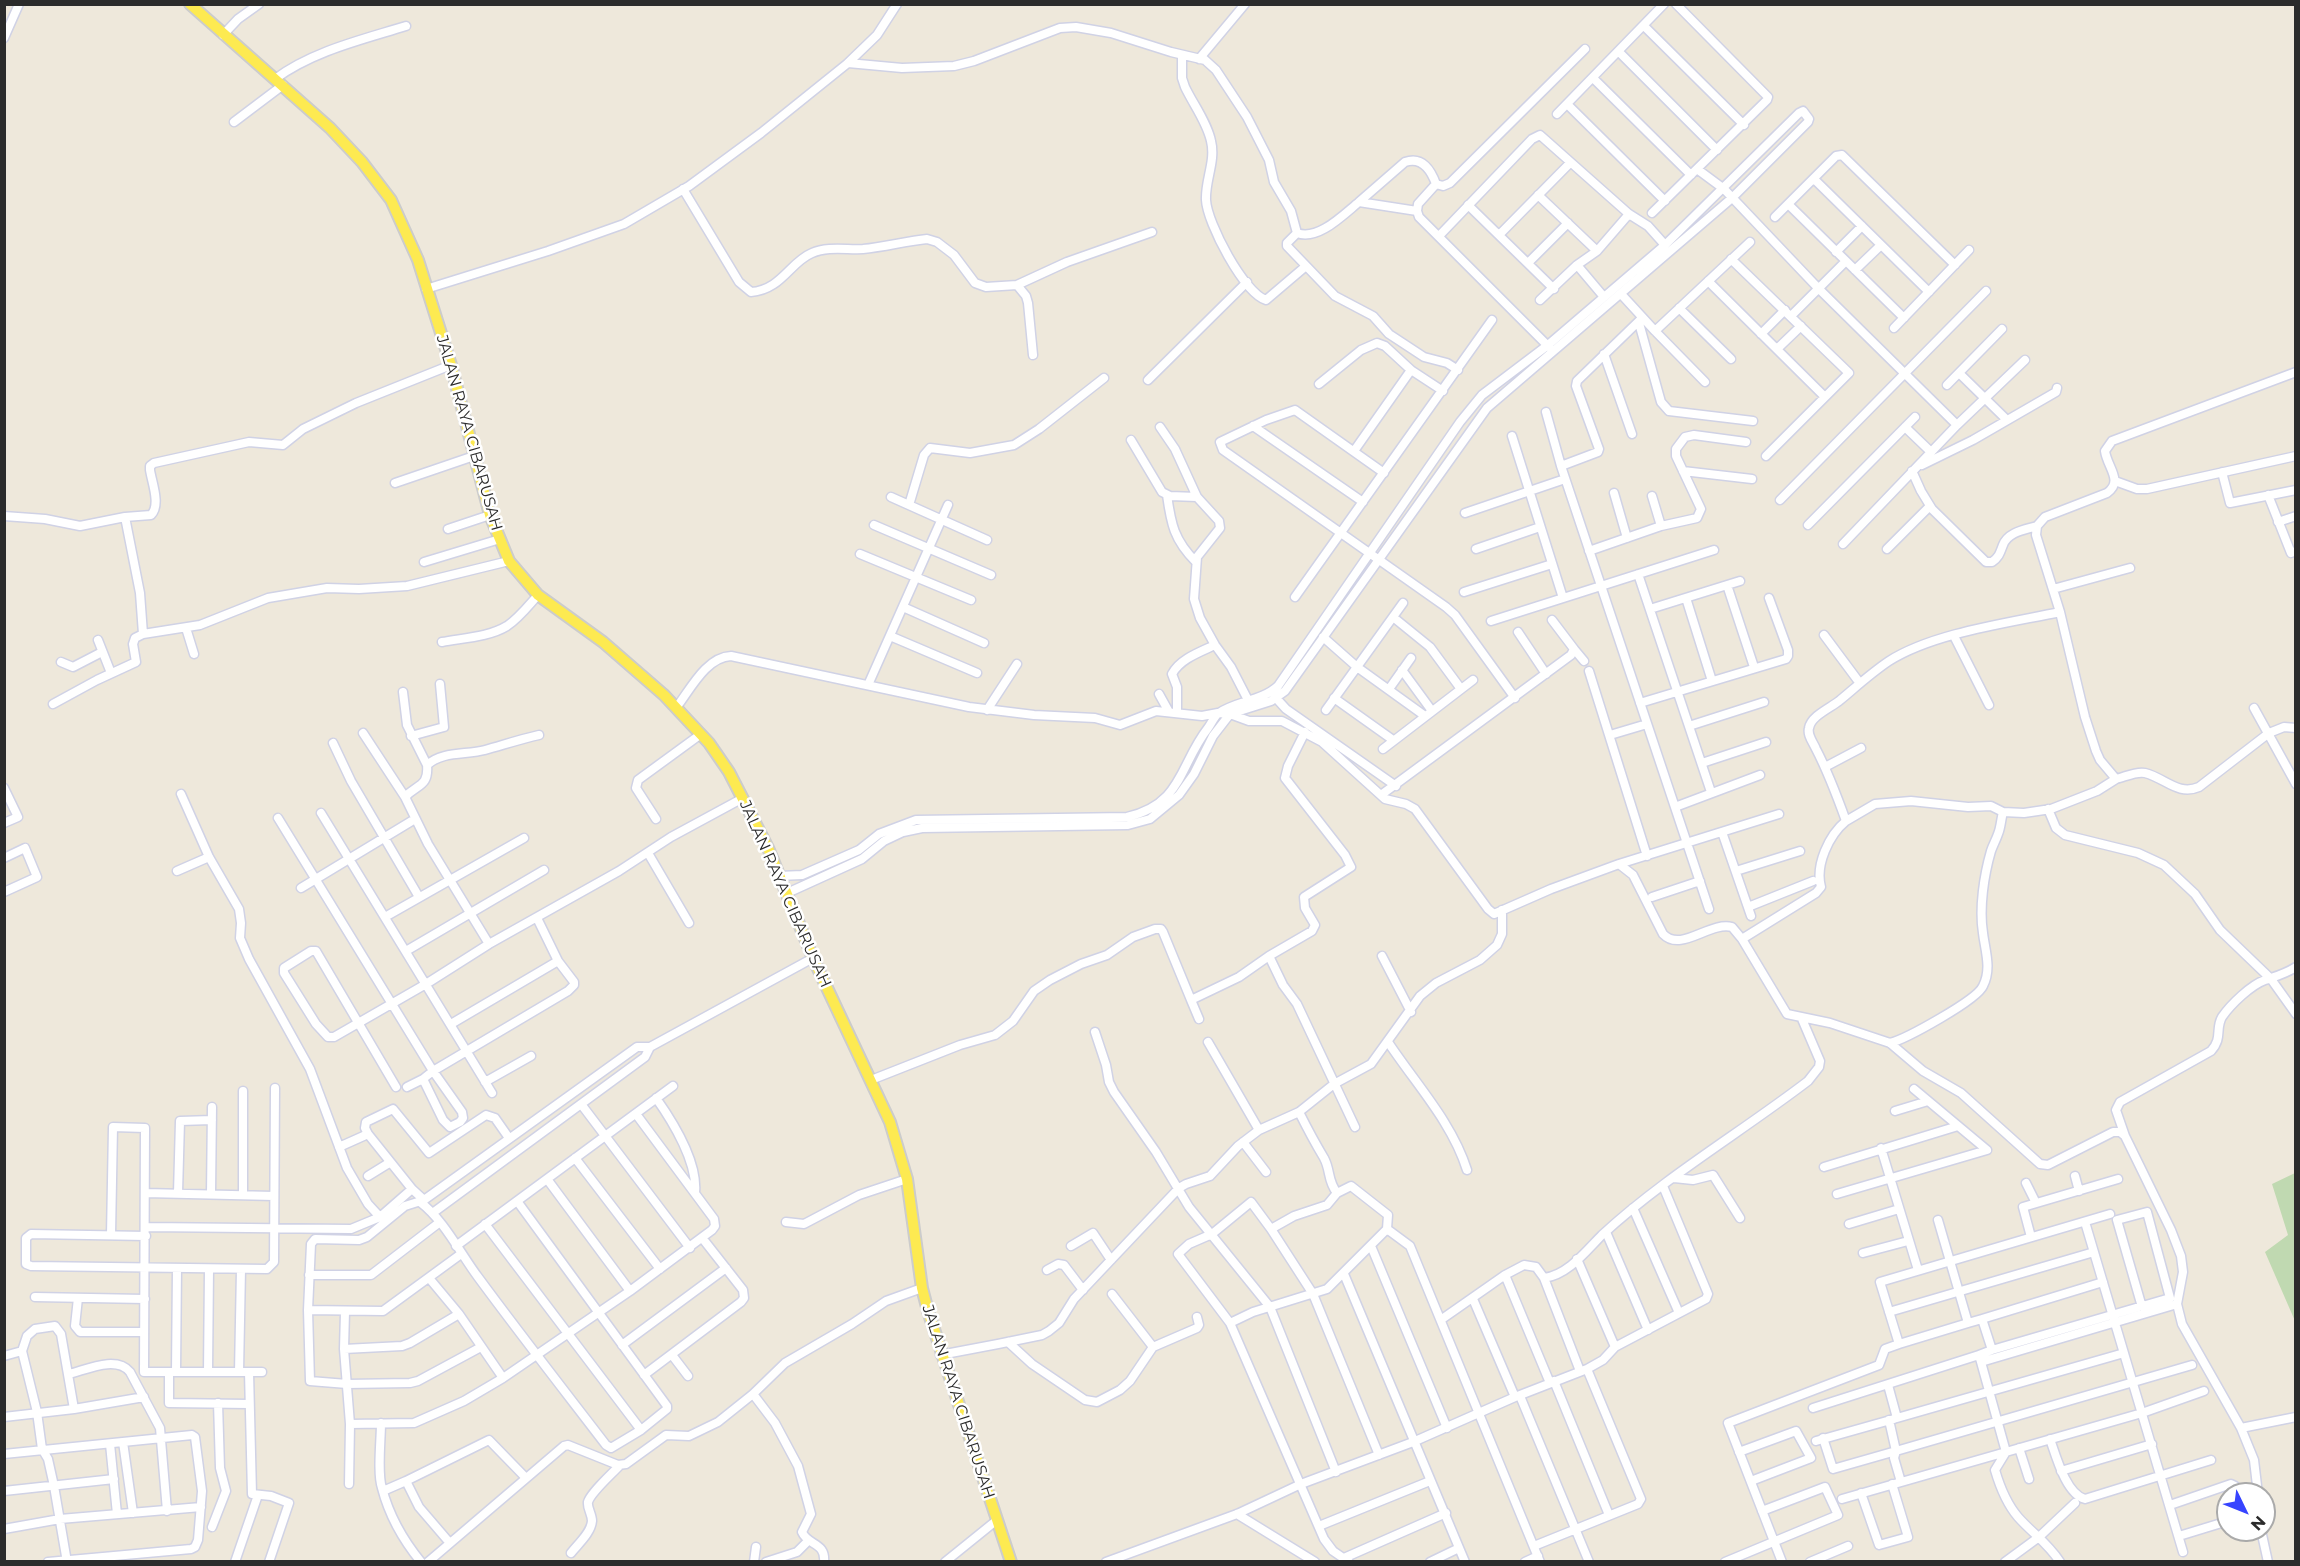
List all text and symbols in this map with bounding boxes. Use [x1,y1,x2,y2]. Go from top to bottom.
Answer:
street label: JALAN RAYA CIBARUSAH [432,333,506,533]
street label: JALAN RAYA CIBARUSAH [735,797,835,991]
street label: JALAN RAYA CIBARUSAH [918,1303,998,1501]
north arrow [2216,1482,2276,1542]
text: N [2247,1512,2269,1534]

